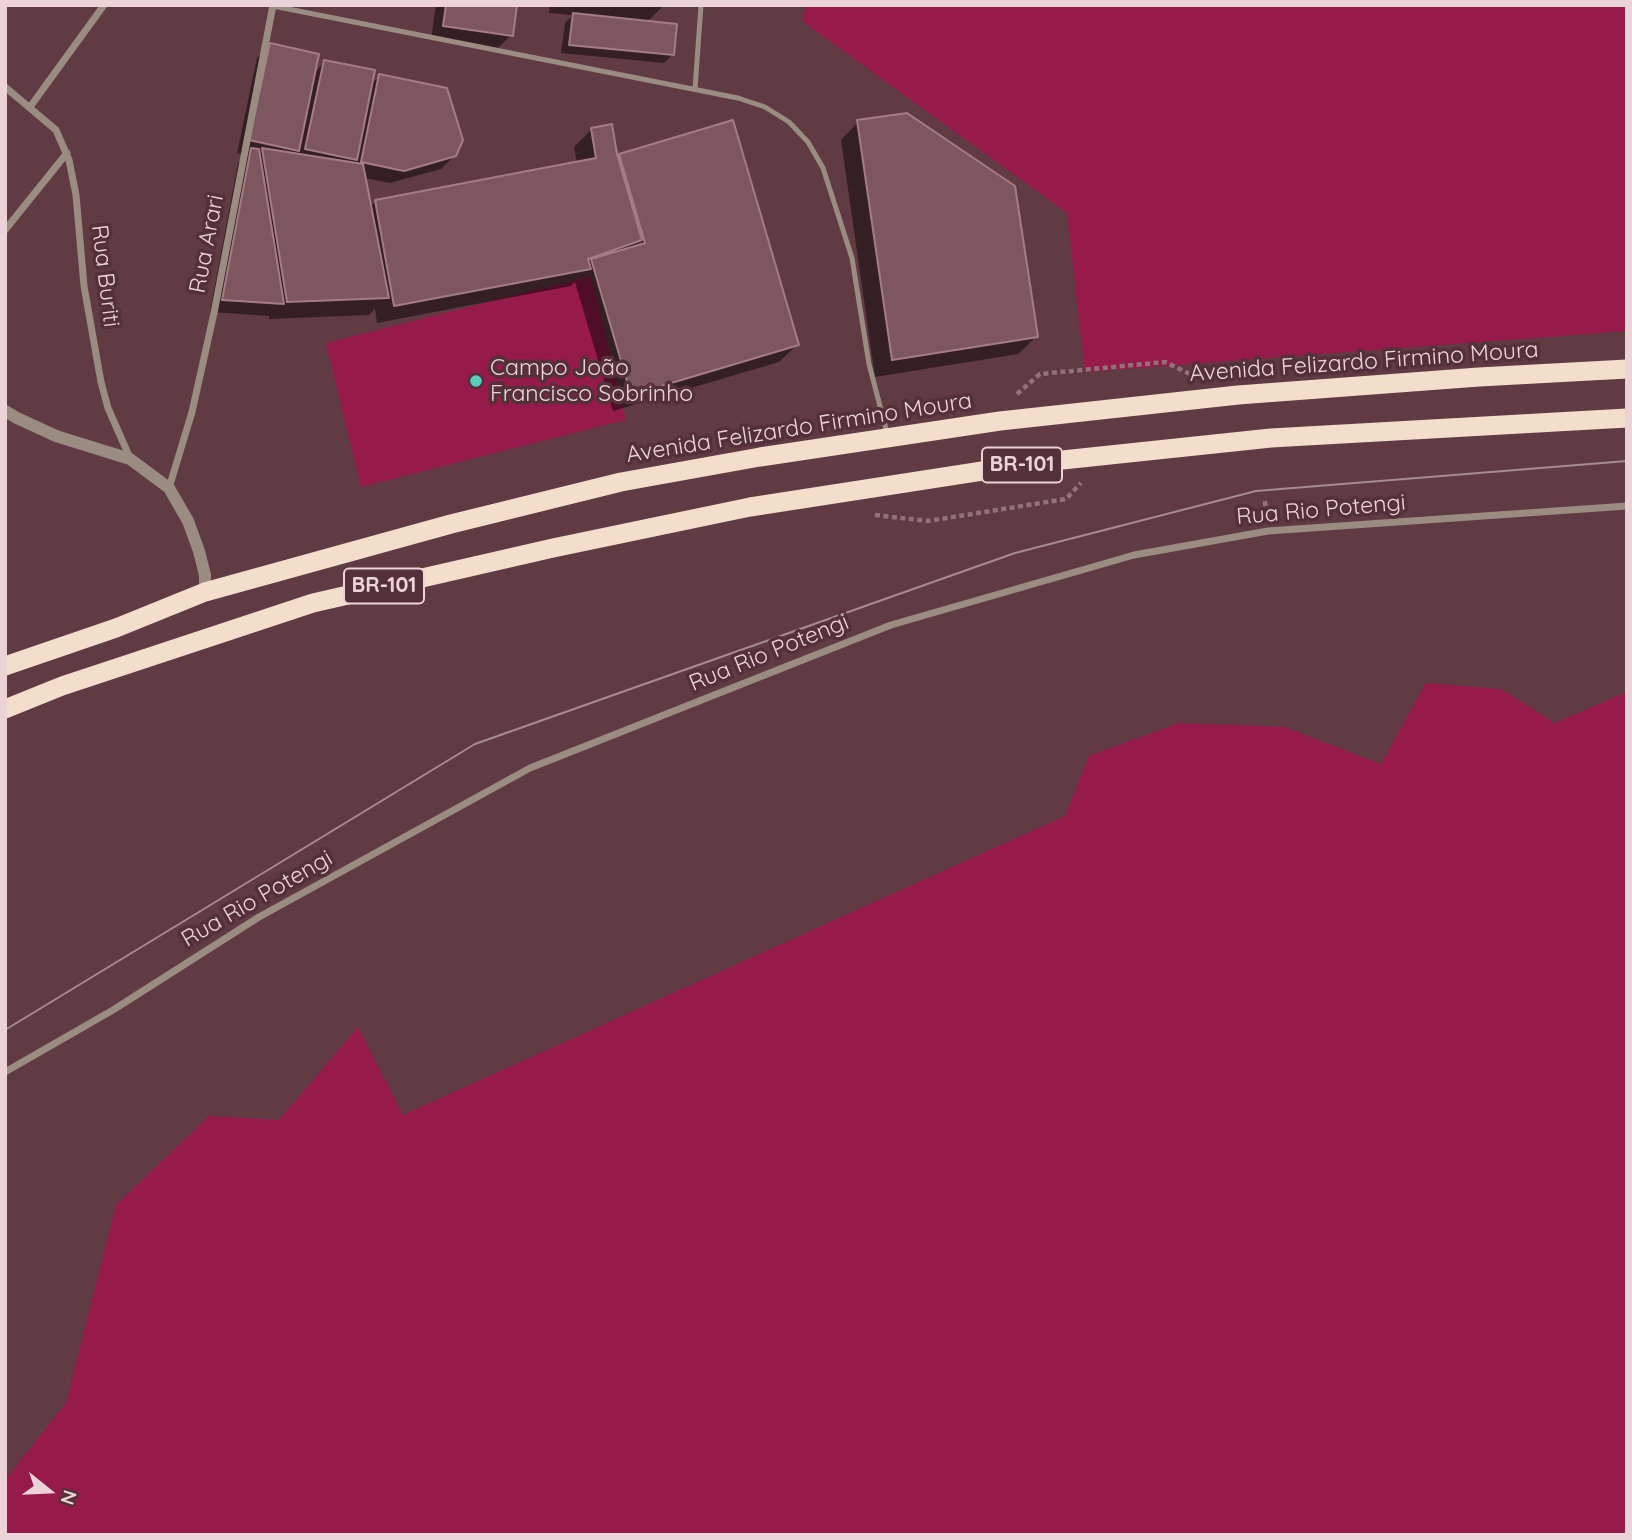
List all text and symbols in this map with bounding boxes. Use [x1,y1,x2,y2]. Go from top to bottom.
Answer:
street label: Rua Arari [184,192,230,296]
street label: Rua Buriti [85,223,125,329]
street label: Avenida Felizardo Firmino Moura [1189,336,1539,388]
place label: Campo João Francisco Sobrinho [490,354,693,408]
marker: Campo João Francisco Sobrinho [468,373,484,389]
street label: Avenida Felizardo Firmino Moura [624,387,974,469]
road number: BR-101 [982,448,1062,482]
street label: Rua Rio Potengi [1235,489,1407,531]
road number: BR-101 [344,568,424,604]
street label: Rua Rio Potengi [685,608,853,698]
street label: Rua Rio Potengi [177,845,337,953]
north arrow [14,1456,84,1526]
text: N [55,1487,83,1508]

